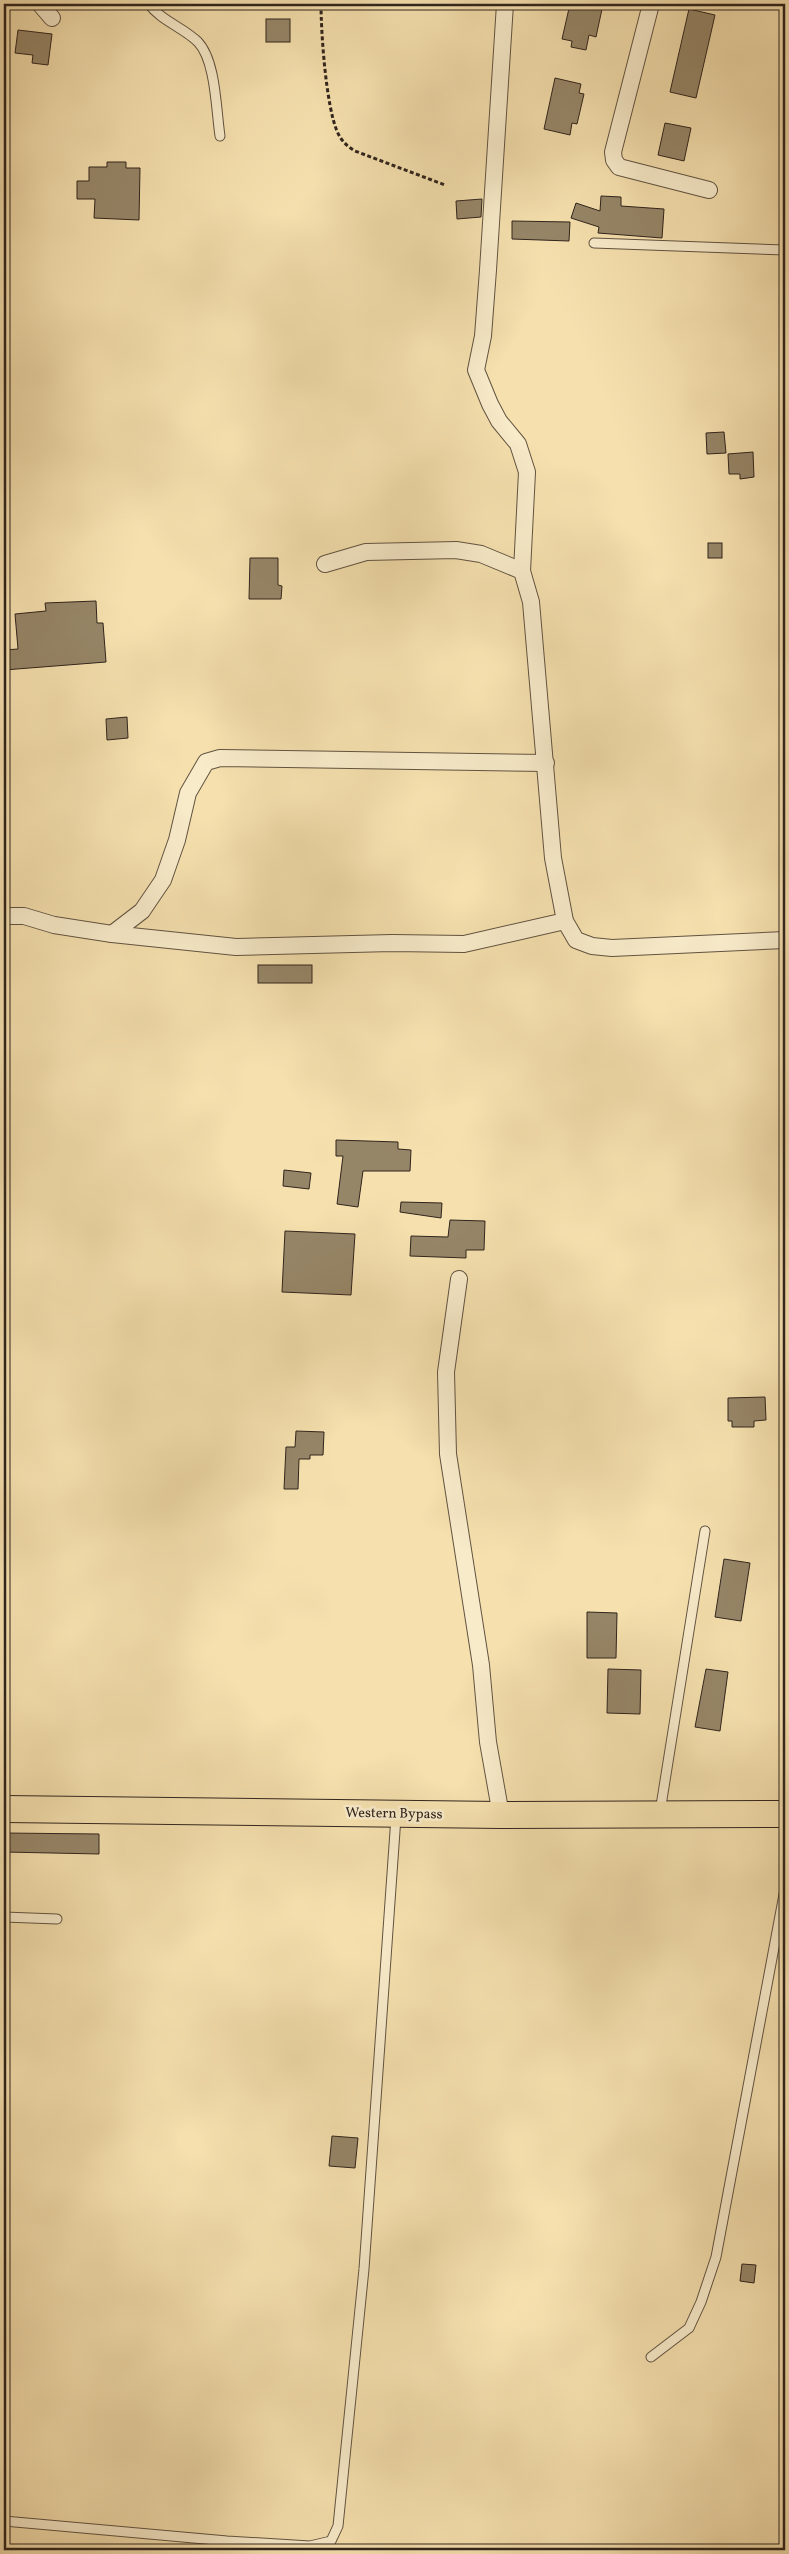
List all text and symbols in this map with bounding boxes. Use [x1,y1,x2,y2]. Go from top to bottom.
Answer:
street label: Western Bypass [345,1804,443,1824]

